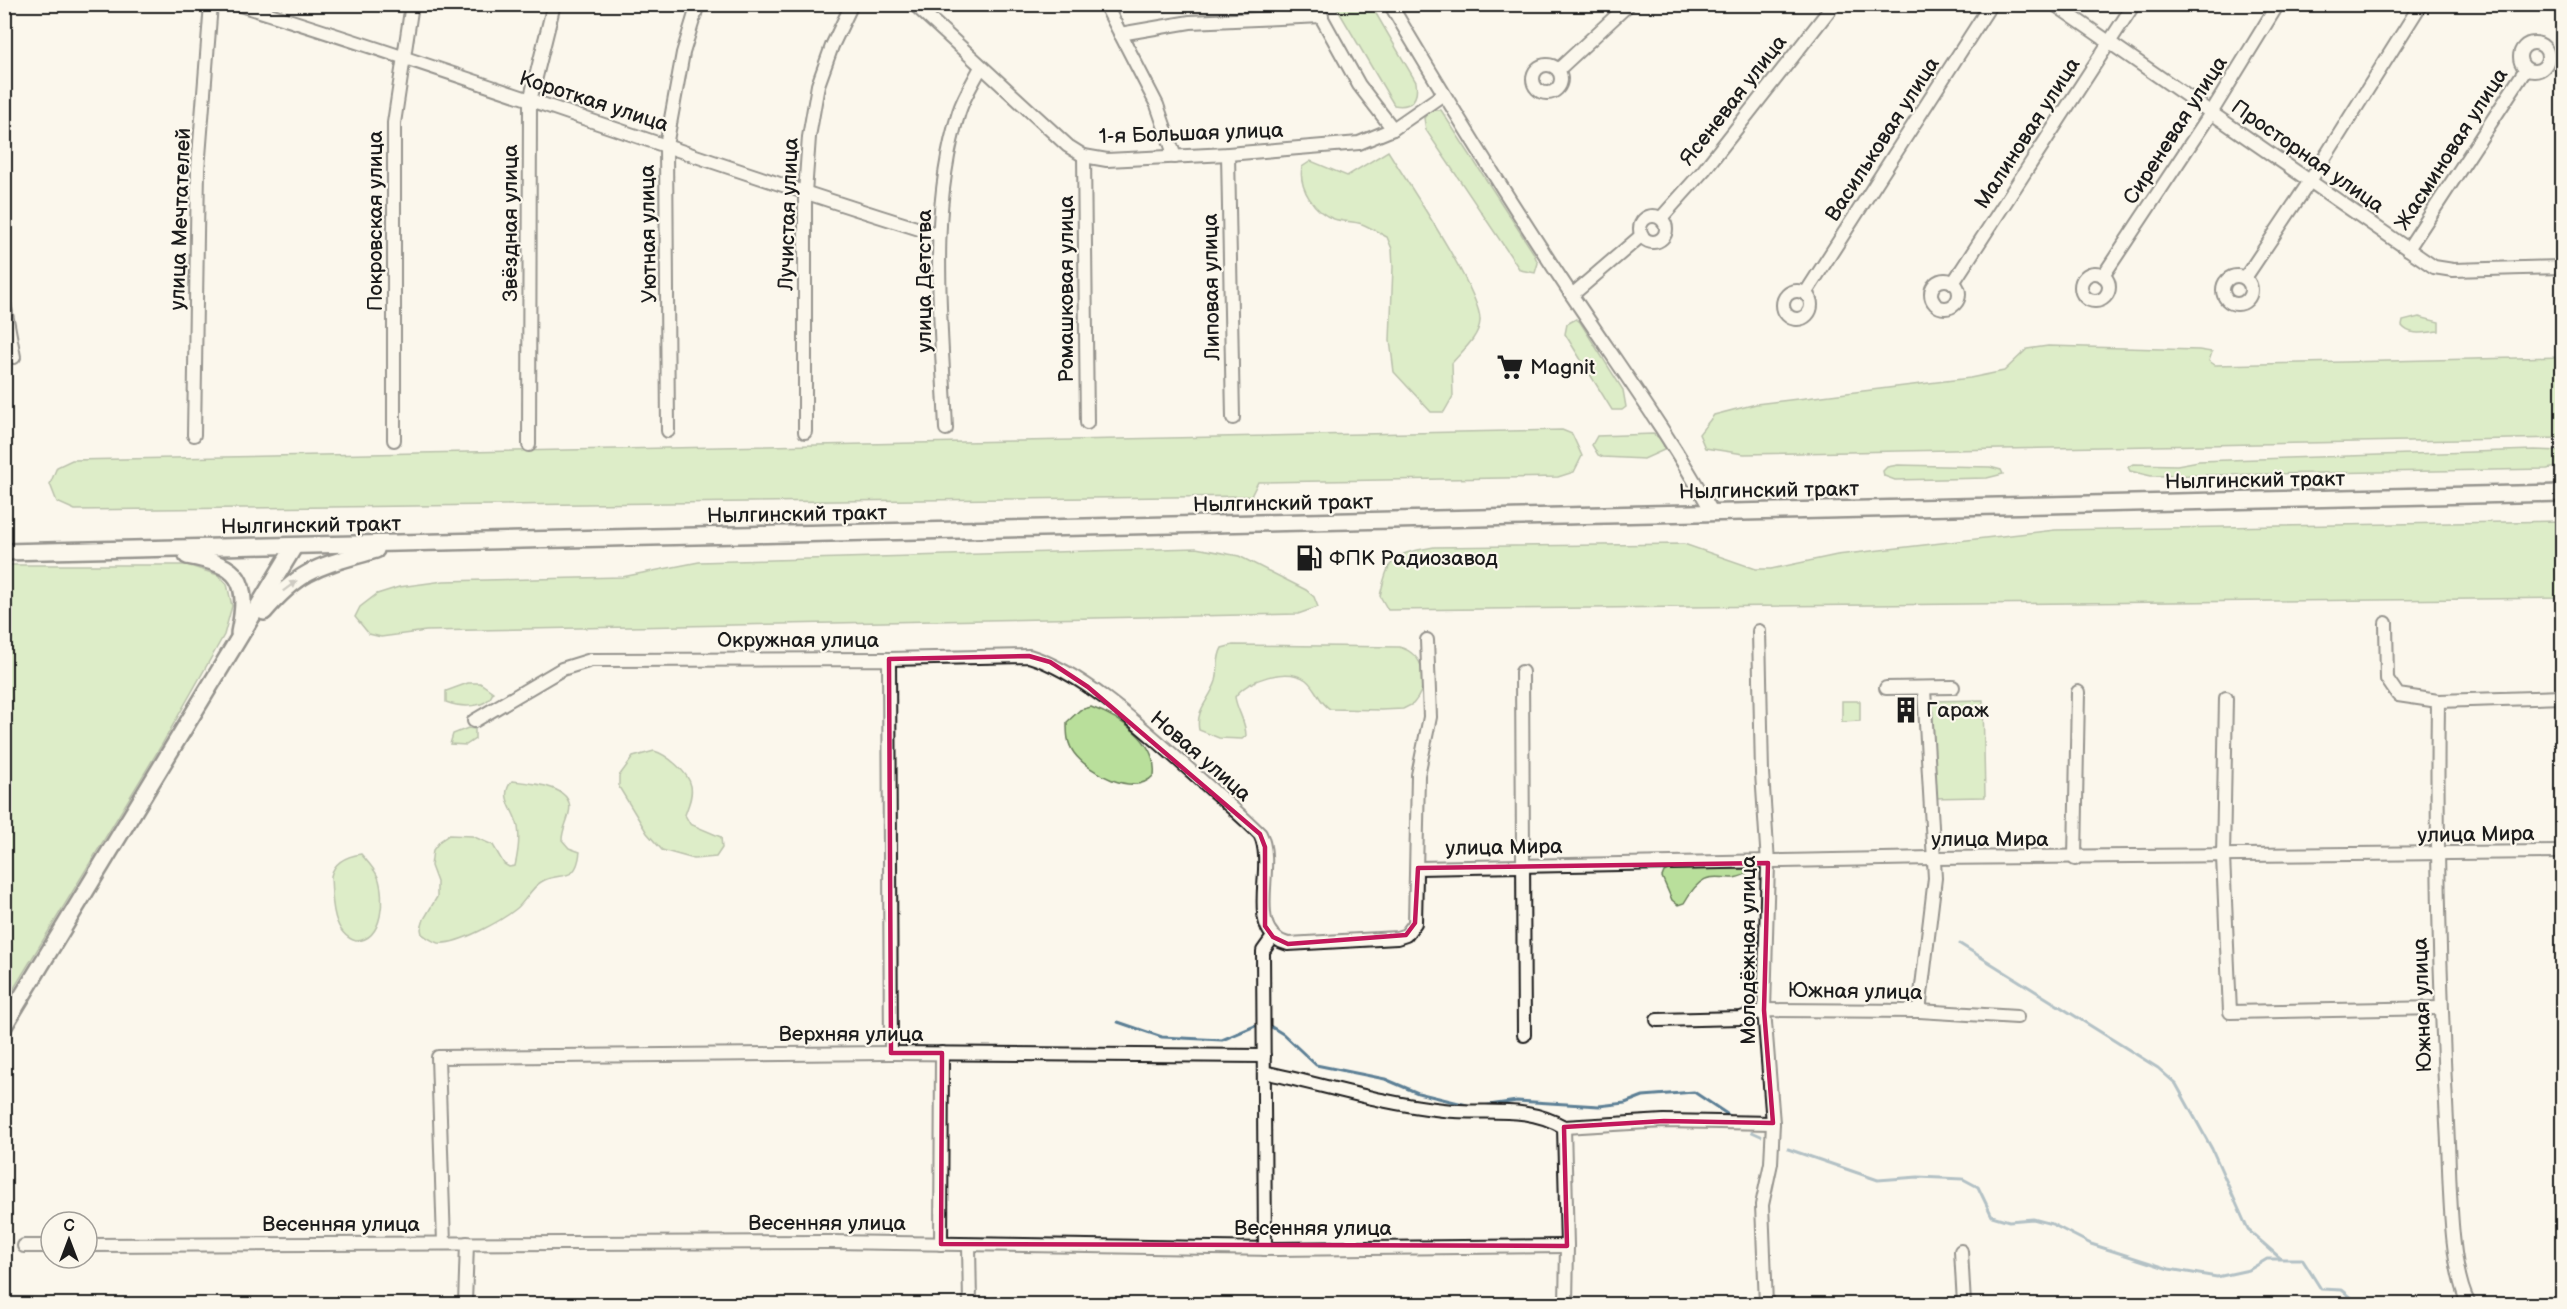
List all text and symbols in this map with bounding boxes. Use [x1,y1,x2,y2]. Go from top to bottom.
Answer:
street label: Ясеневая улица [1675,29,1793,171]
street label: Сиреневая улица [2118,51,2233,209]
street label: Васильковая улица [1820,52,1945,226]
street label: Малиновая улица [1969,52,2086,214]
street label: Жасминовая улица [2390,63,2514,235]
street label: Короткая улица [516,66,672,138]
street label: Просторная улица [2227,94,2389,219]
street label: 1-я Большая улица [1098,118,1284,149]
street label: улица Мечтателей [165,127,196,311]
street label: Покровская улица [363,130,388,311]
street label: Лучистая улица [773,136,804,292]
street label: Звёздная улица [498,144,523,302]
street label: Уютная улица [635,164,662,303]
street label: Ромашковая улица [1054,195,1079,383]
street label: улица Детства [912,209,937,353]
street label: Липовая улица [1198,213,1225,362]
supermarket icon: Magnit [1495,352,1525,382]
place label: Magnit [1530,355,1596,380]
street label: Нылгинский тракт [2165,466,2346,495]
street label: Нылгинский тракт [1679,476,1860,505]
street label: Нылгинский тракт [1193,489,1374,518]
street label: Нылгинский тракт [707,500,888,529]
street label: Нылгинский тракт [221,511,402,540]
fuel station icon: ФПК Радиозавод [1294,543,1324,573]
place label: ФПК Радиозавод [1329,546,1498,571]
one-way arrow [281,580,297,592]
street label: Окружная улица [717,628,880,653]
building icon: Гараж [1891,695,1921,725]
place label: Гараж [1926,698,1989,723]
street label: Новая улица [1145,706,1257,807]
street label: улица Мира [2417,821,2535,848]
street label: улица Мира [1931,827,2049,852]
street label: улица Мира [1445,834,1563,861]
street label: Молодёжная улица [1736,855,1761,1045]
street label: Южная улица [2408,937,2437,1073]
street label: Южная улица [1787,978,1923,1005]
street label: Верхняя улица [778,1022,924,1047]
north arrow [39,1210,99,1270]
street label: Весенняя улица [748,1211,907,1236]
street label: Весенняя улица [262,1212,421,1237]
street label: Весенняя улица [1234,1216,1393,1241]
text: С [63,1217,75,1236]

